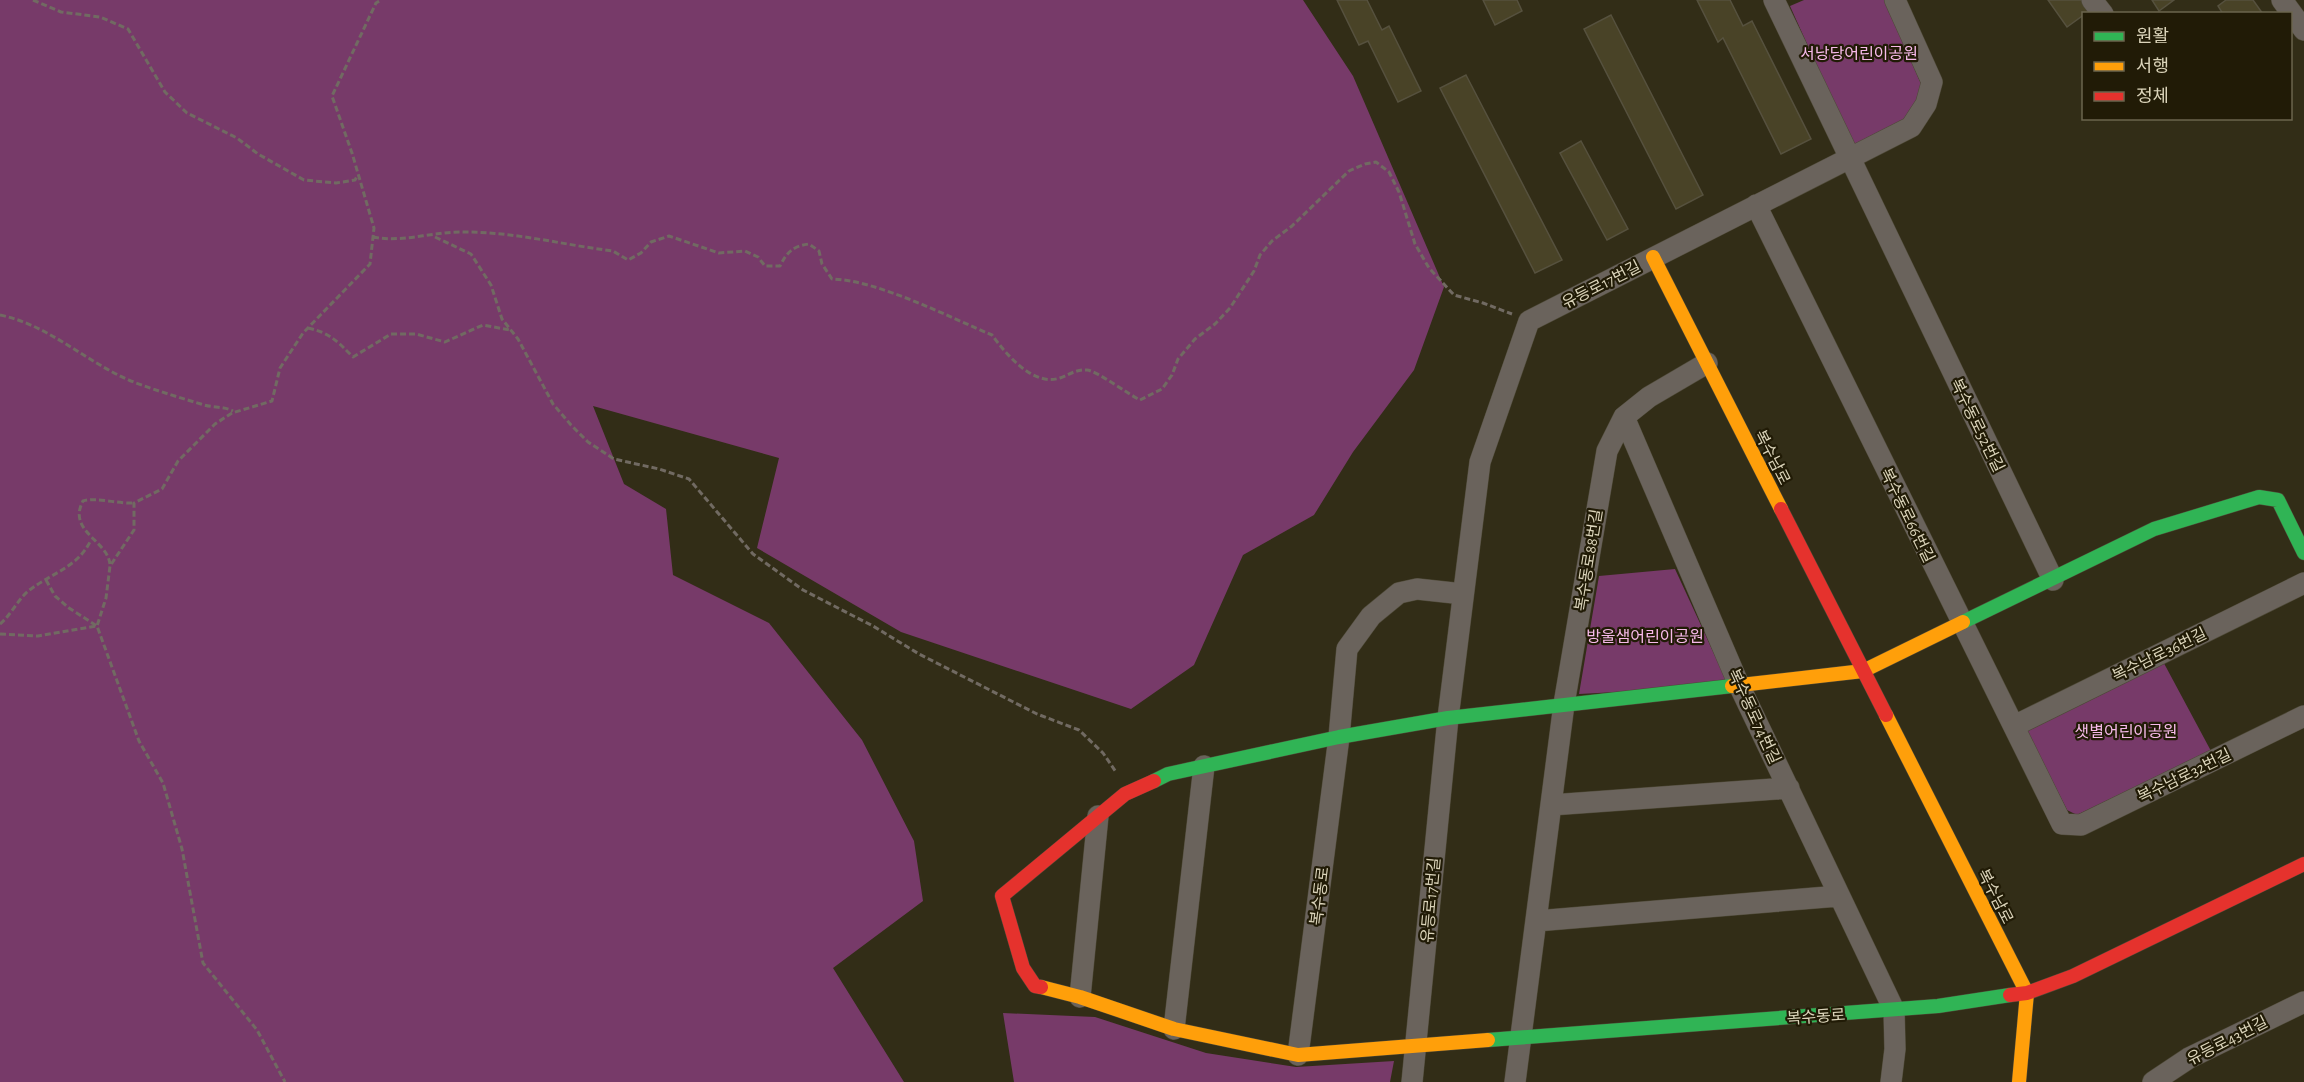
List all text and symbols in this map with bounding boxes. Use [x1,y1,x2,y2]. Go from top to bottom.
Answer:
legend [2082,12,2292,120]
text: 원활 [2136,26,2169,46]
park label: 서낭당어린이공원 [1800,46,1918,62]
text: 서행 [2136,57,2169,76]
text: 정체 [2136,86,2169,106]
street label: 유등로17번길 [1560,258,1643,311]
street label: 복수동로52번길 [1947,376,2007,475]
street label: 복수남로 [1752,428,1793,488]
street label: 복수동로66번길 [1877,465,1937,565]
street label: 복수동로88번길 [1573,508,1605,613]
street label: 복수남로36번길 [2110,625,2209,685]
park label: 방울샘어린이공원 [1586,629,1704,645]
street label: 복수동로74번길 [1725,667,1783,766]
park label: 샛별어린이공원 [2074,724,2178,740]
street label: 복수남로32번길 [2135,746,2234,805]
street label: 유등로17번길 [1419,857,1443,944]
street label: 복수동로 [1308,866,1332,926]
street label: 복수남로 [1975,867,2016,927]
street label: 복수동로 [1786,1007,1846,1027]
street label: 유등로43번길 [2185,1014,2270,1068]

